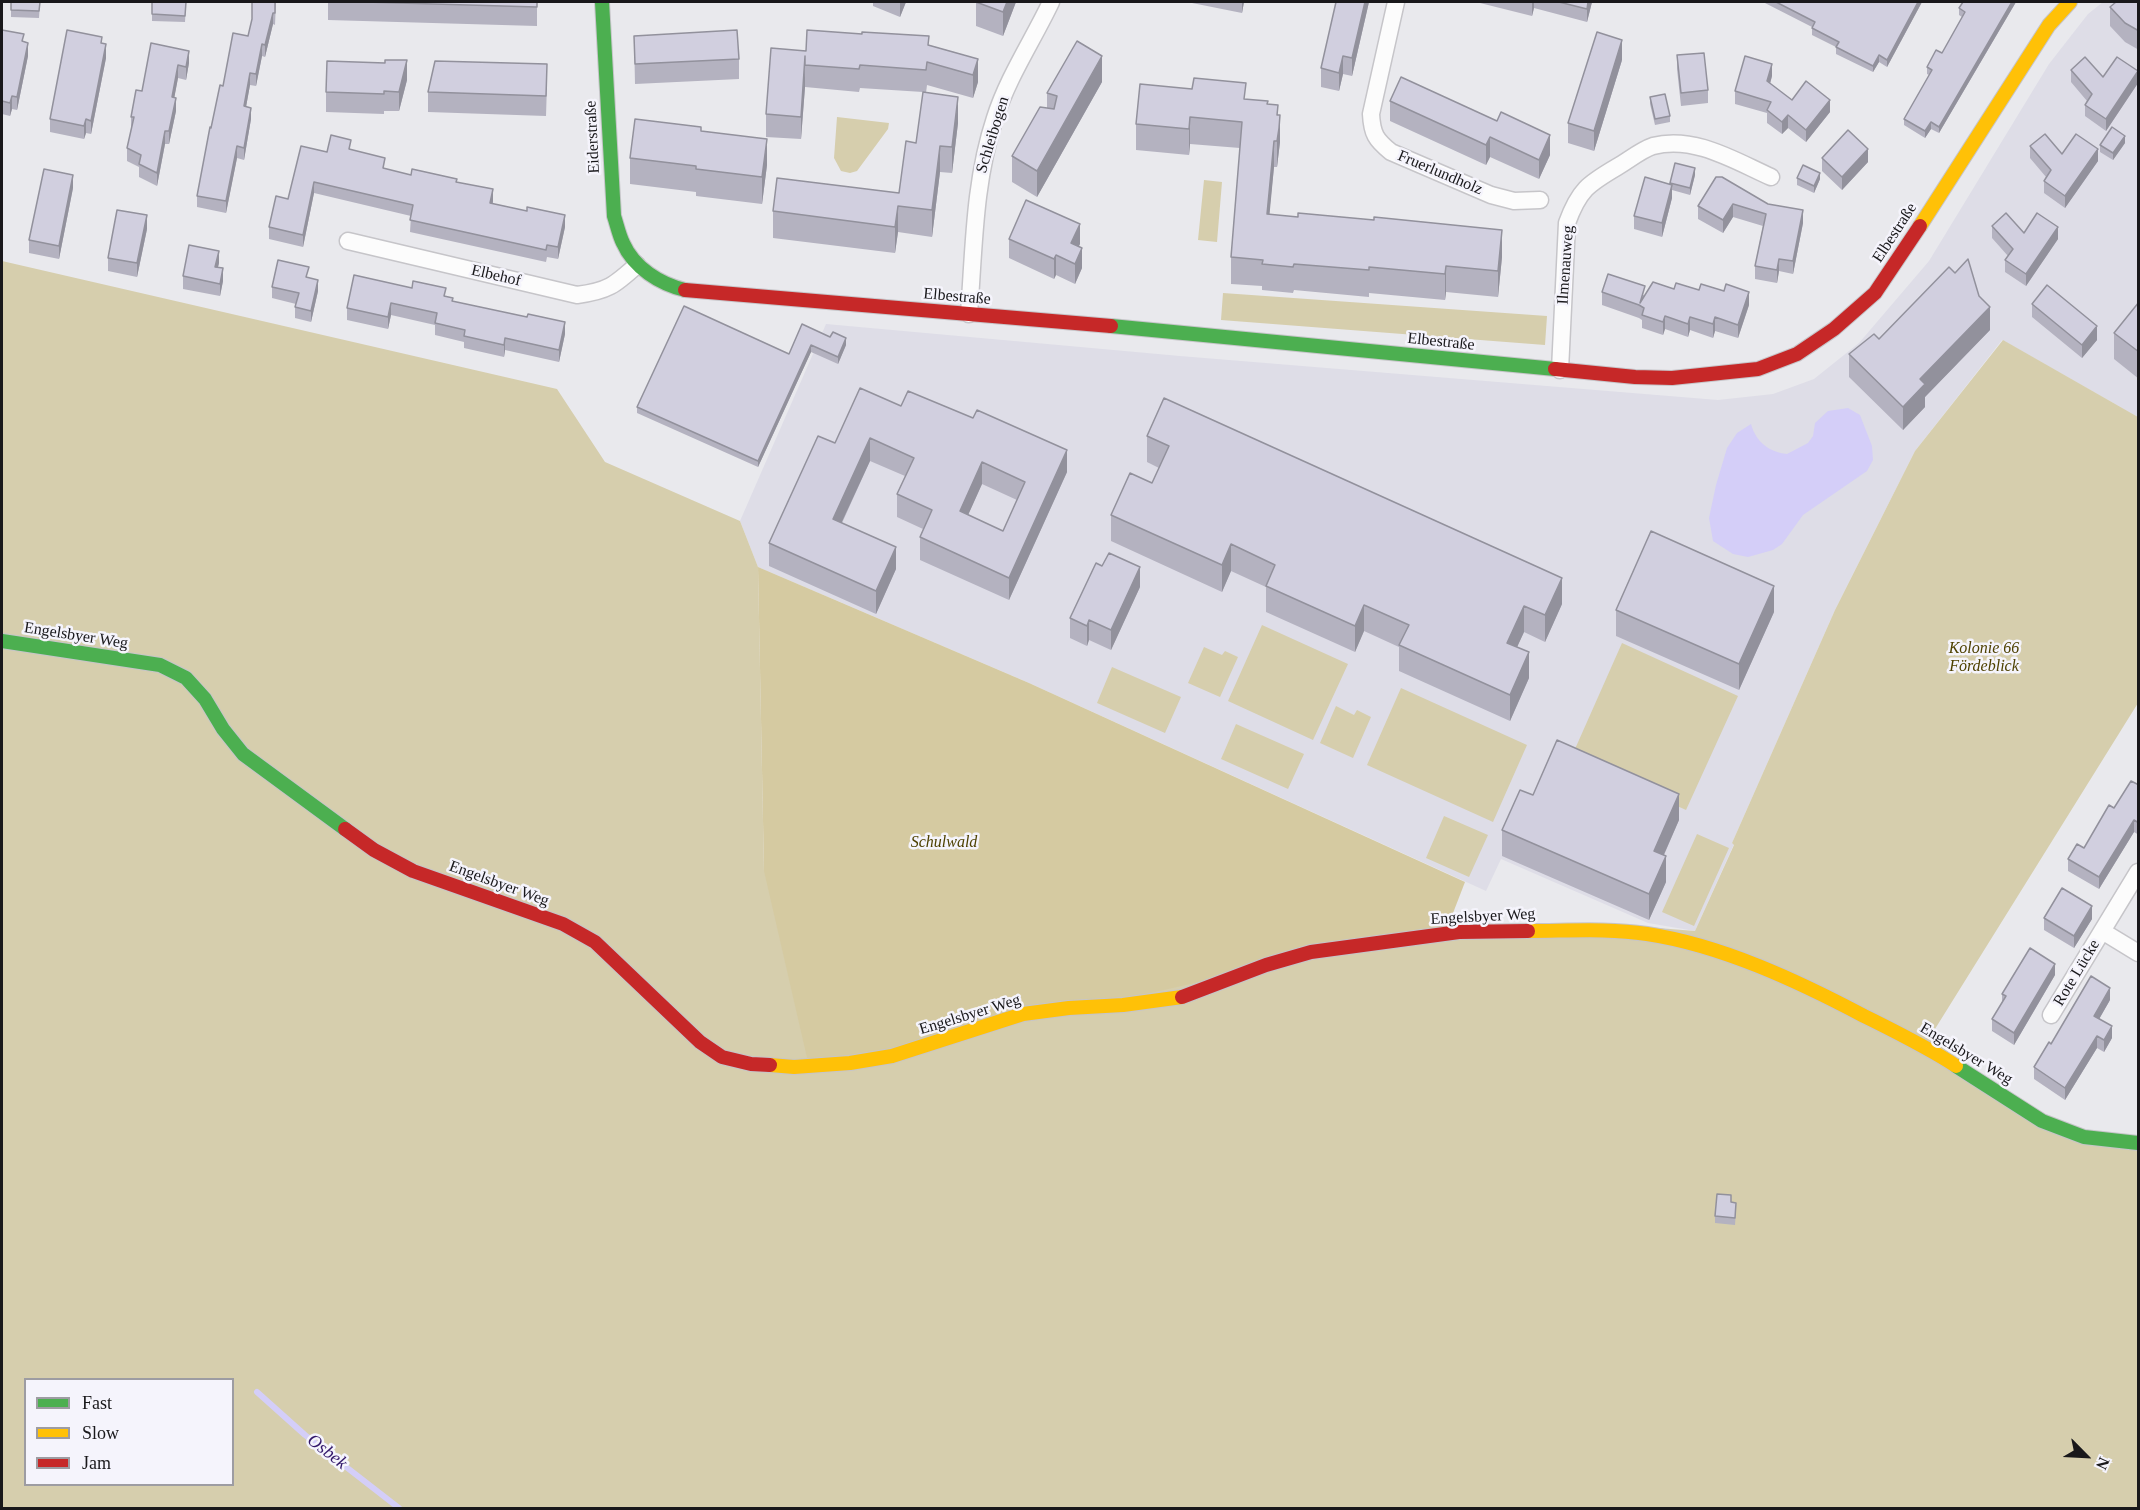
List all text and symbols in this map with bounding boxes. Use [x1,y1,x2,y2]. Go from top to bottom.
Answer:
street label: Schleibogen [972,94,1014,176]
street label: Eiderstraße [582,100,604,174]
street label: Fruerlundholz [1395,146,1485,200]
street label: Elbestraße [1869,199,1921,267]
street label: Ilmenauweg [1554,225,1578,305]
street label: Elbehof [469,261,523,291]
street label: Elbestraße [923,284,991,310]
street label: Elbestraße [1406,329,1476,355]
street label: Engelsbyer Weg [23,618,129,654]
park label: Kolonie 66 Fördeblick [1949,639,2019,677]
park label: Schulwald [911,833,977,853]
street label: Engelsbyer Weg [446,857,552,911]
street label: Engelsbyer Weg [1430,905,1536,929]
street label: Rote Lücke [2050,936,2104,1010]
street label: Engelsbyer Weg [917,990,1023,1040]
street label: Engelsbyer Weg [1916,1019,2016,1089]
legend [24,1378,234,1486]
text: Fast [82,1393,112,1413]
text: Slow [82,1423,119,1443]
north arrow [2056,1426,2116,1486]
water label: Osbek [303,1430,351,1474]
text: Jam [82,1453,111,1473]
text: N [2093,1455,2113,1472]

